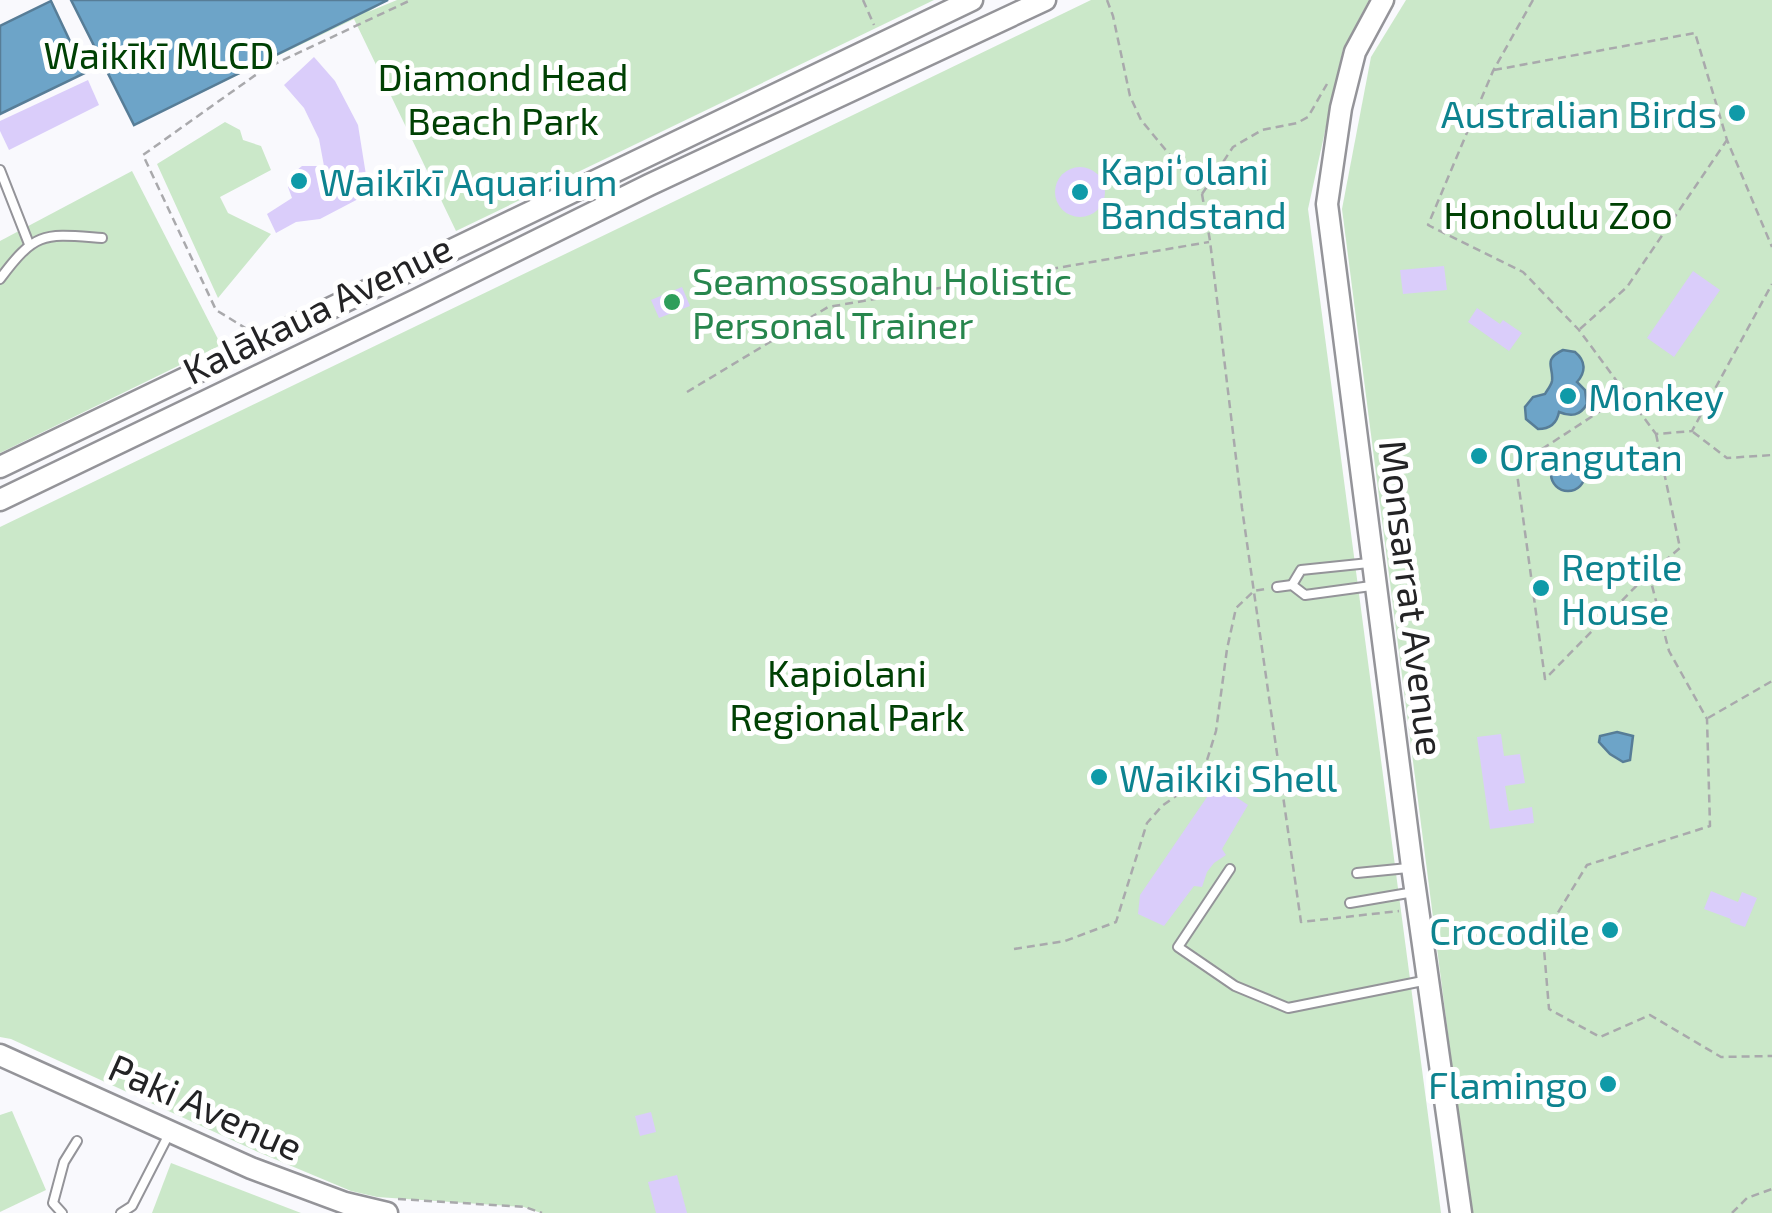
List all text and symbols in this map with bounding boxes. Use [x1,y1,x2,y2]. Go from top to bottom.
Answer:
park label: Waikīkī MLCD [43,31,275,77]
park label: Diamond Head Beach Park [377,53,629,143]
place label: Australian Birds [1441,90,1717,136]
marker: Australian Birds [1726,102,1748,124]
place label: Kapiʻolani Bandstand [1100,147,1287,237]
place label: Waikīkī Aquarium [319,158,617,204]
marker: Waikīkī Aquarium [288,170,310,192]
marker: Kapiʻolani Bandstand [1069,181,1091,203]
park label: Honolulu Zoo [1443,191,1673,237]
street label: Kalākaua Avenue [175,223,459,393]
place label: Seamossoahu Holistic Personal Trainer [692,257,1072,347]
marker: Seamossoahu Holistic Personal Trainer [661,291,683,313]
place label: Monkey [1588,373,1724,419]
marker: Monkey [1557,385,1579,407]
place label: Orangutan [1499,433,1683,479]
street label: Monsarrat Avenue [1371,437,1455,759]
marker: Orangutan [1468,445,1490,467]
place label: Reptile House [1561,543,1682,633]
marker: Reptile House [1530,577,1552,599]
park label: Kapiolani Regional Park [729,649,965,739]
place label: Waikiki Shell [1119,754,1337,800]
marker: Waikiki Shell [1088,766,1110,788]
place label: Crocodile [1429,907,1590,953]
marker: Crocodile [1599,919,1621,941]
street label: Paki Avenue [102,1043,310,1169]
place label: Flamingo [1428,1061,1588,1107]
marker: Flamingo [1597,1073,1619,1095]

